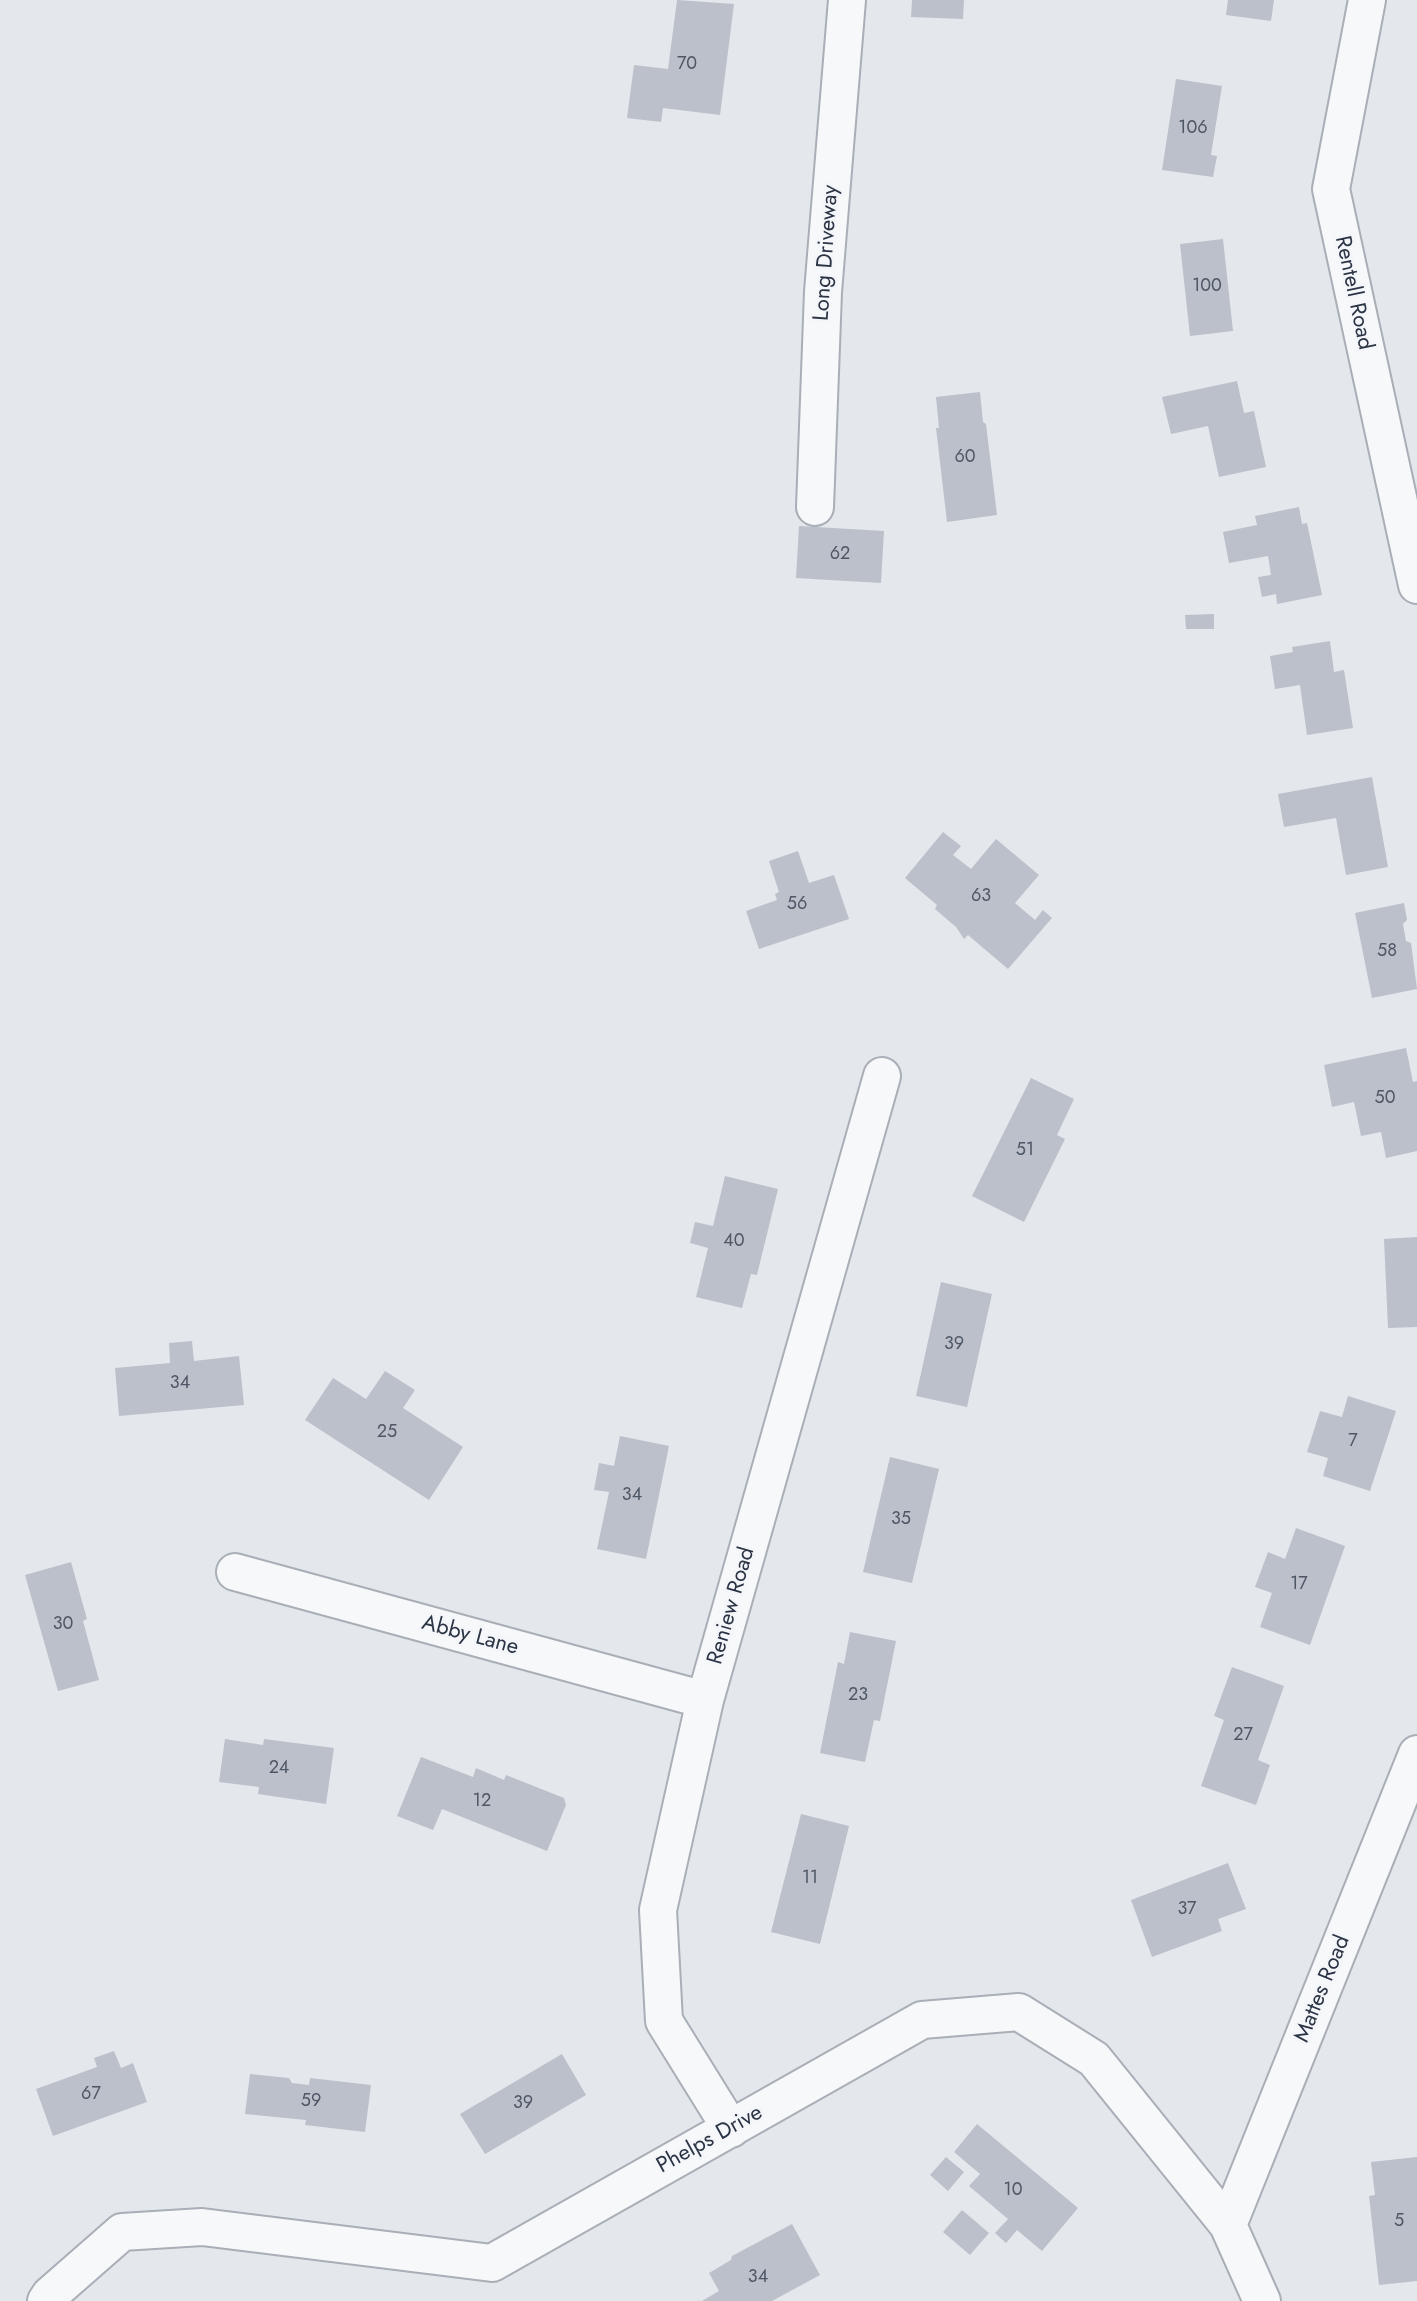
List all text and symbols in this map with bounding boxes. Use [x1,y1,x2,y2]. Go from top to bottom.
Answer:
house number: 70 [677,54,697,76]
house number: 106 [1178,118,1208,140]
street label: Long Driveway [809,184,845,322]
street label: Rentell Road [1328,234,1378,352]
house number: 100 [1192,276,1222,298]
house number: 60 [954,447,976,469]
house number: 62 [830,544,850,566]
house number: 63 [971,886,991,908]
house number: 56 [787,894,807,916]
house number: 58 [1377,941,1397,963]
house number: 50 [1375,1088,1395,1110]
house number: 51 [1016,1140,1034,1162]
house number: 40 [723,1231,745,1253]
house number: 39 [944,1334,964,1356]
house number: 34 [170,1373,190,1395]
house number: 25 [377,1422,397,1444]
house number: 7 [1348,1431,1358,1453]
house number: 34 [622,1485,642,1507]
house number: 35 [891,1509,911,1531]
street label: Reniew Road [703,1544,761,1668]
house number: 17 [1290,1574,1308,1596]
street label: Abby Lane [419,1610,521,1662]
house number: 30 [53,1614,73,1636]
house number: 23 [848,1685,868,1707]
house number: 27 [1233,1725,1253,1747]
house number: 24 [269,1758,289,1780]
house number: 12 [473,1791,491,1813]
house number: 11 [802,1868,818,1890]
house number: 37 [1177,1899,1197,1921]
street label: Mattes Road [1290,1932,1356,2046]
house number: 67 [81,2084,101,2106]
house number: 59 [301,2091,321,2113]
house number: 39 [513,2093,533,2115]
street label: Phelps Drive [652,2100,768,2180]
house number: 10 [1004,2180,1022,2202]
house number: 5 [1394,2211,1404,2233]
house number: 34 [748,2267,768,2289]

